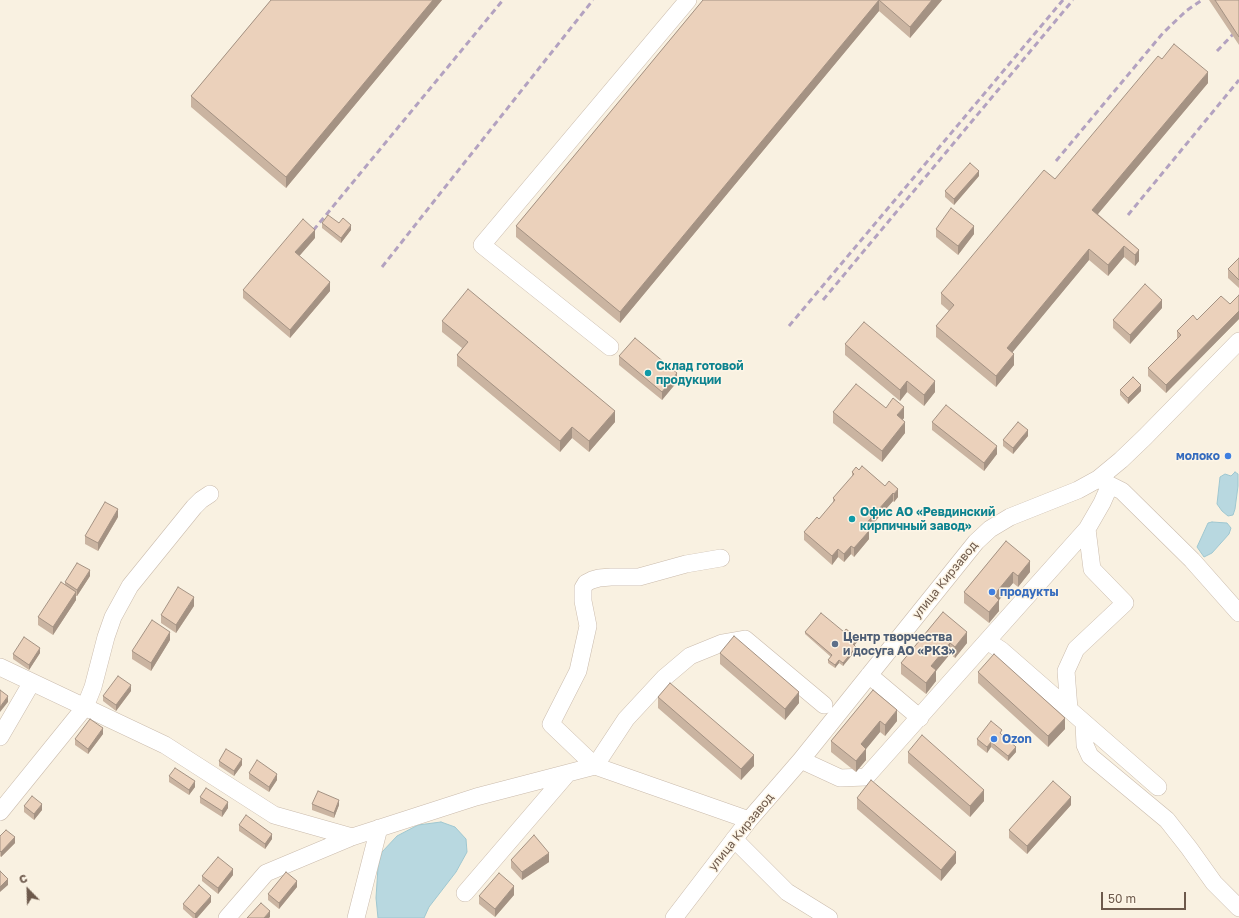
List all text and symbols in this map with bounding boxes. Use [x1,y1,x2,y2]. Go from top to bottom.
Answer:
place label: Склад готовой продукции [656,359,744,387]
marker: Склад готовой продукции [643,368,653,378]
place label: молоко [1176,449,1220,463]
marker: молоко [1223,451,1233,461]
place label: Офис АО «Ревдинский кирпичный завод» [860,505,995,533]
marker: Офис АО «Ревдинский кирпичный завод» [847,514,857,524]
street label: улица Кирзавод [909,538,981,622]
place label: продукты [1000,585,1059,599]
marker: продукты [987,587,997,597]
place label: Центр творчества и досуга АО «РКЗ» [843,630,955,658]
marker: Центр творчества и досуга АО «РКЗ» [830,639,840,649]
place label: Ozon [1002,732,1032,746]
marker: Ozon [989,734,999,744]
street label: улица Кирзавод [705,790,777,874]
north arrow [8,870,48,910]
text: С [17,871,29,886]
scale bar [1103,884,1188,910]
text: 50 m [1108,891,1136,906]

